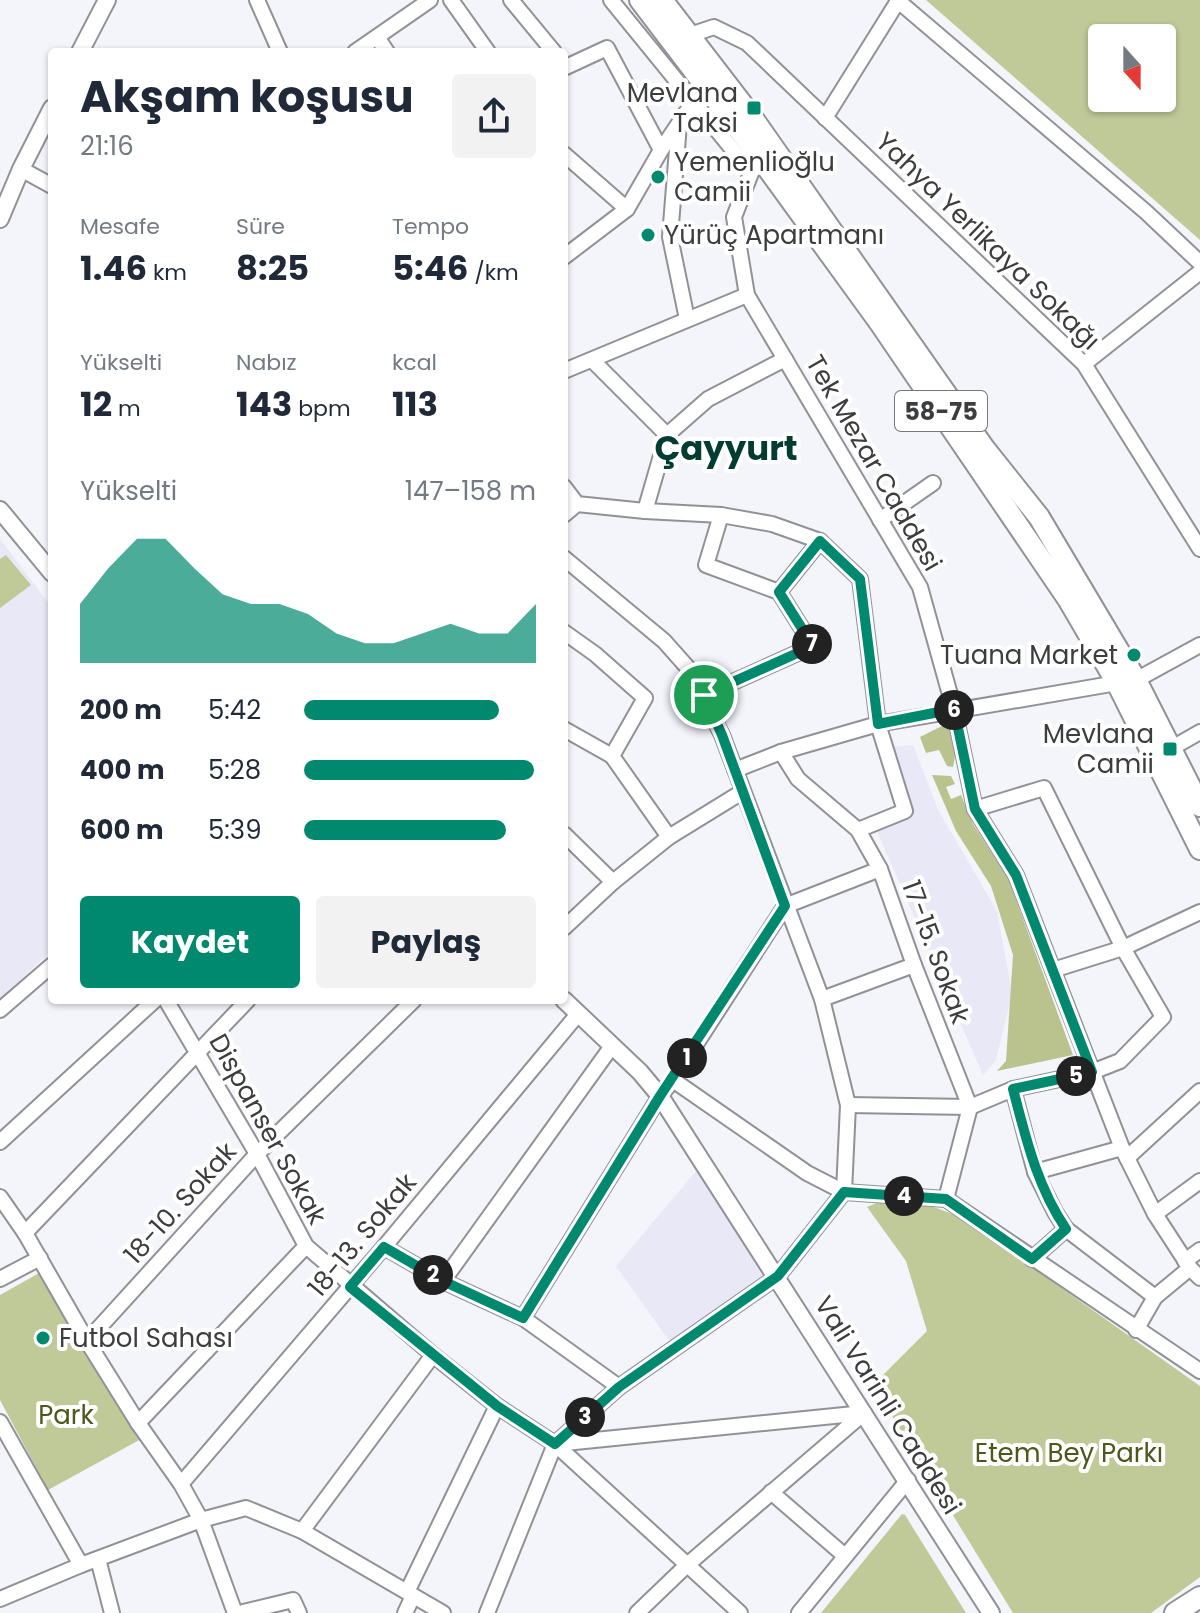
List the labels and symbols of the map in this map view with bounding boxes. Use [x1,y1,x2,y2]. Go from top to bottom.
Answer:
north arrow [1088,24,1176,112]
place label: Mevlana Taksi [627,75,738,141]
marker: Mevlana Taksi [745,99,763,117]
street label: Yahya Yerlikaya Sokağı [868,124,1108,358]
place label: Yemenlioğlu Camii [674,144,835,210]
marker: Yemenlioğlu Camii [649,168,667,186]
place label: Yürüç Apartmanı [664,217,884,253]
marker: Yürüç Apartmanı [639,226,657,244]
street label: Tek Mezar Caddesi [797,348,951,578]
road number: 58-75 [895,391,987,431]
district label: Çayyurt [654,424,798,472]
pin: 7 [792,624,832,664]
place label: Tuana Market [940,637,1118,673]
marker: Tuana Market [1125,646,1143,664]
pin [670,661,738,729]
pin: 6 [934,690,974,730]
place label: Mevlana Camii [1043,716,1154,782]
marker: Mevlana Camii [1161,740,1179,758]
street label: 17-15. Sokak [893,875,979,1029]
street label: Dispanser Sokak [201,1027,336,1231]
pin: 1 [667,1038,707,1078]
pin: 5 [1056,1056,1096,1096]
street label: 18-10. Sokak [116,1134,245,1272]
street label: 18-13. Sokak [300,1165,425,1305]
pin: 4 [884,1176,924,1216]
pin: 2 [413,1255,453,1295]
street label: Vali Varinli Caddesi [806,1289,970,1521]
place label: Futbol Sahası [59,1320,233,1356]
marker: Futbol Sahası [34,1329,52,1347]
park label: Park [38,1397,94,1433]
pin: 3 [565,1397,605,1437]
park label: Etem Bey Parkı [975,1435,1163,1471]

